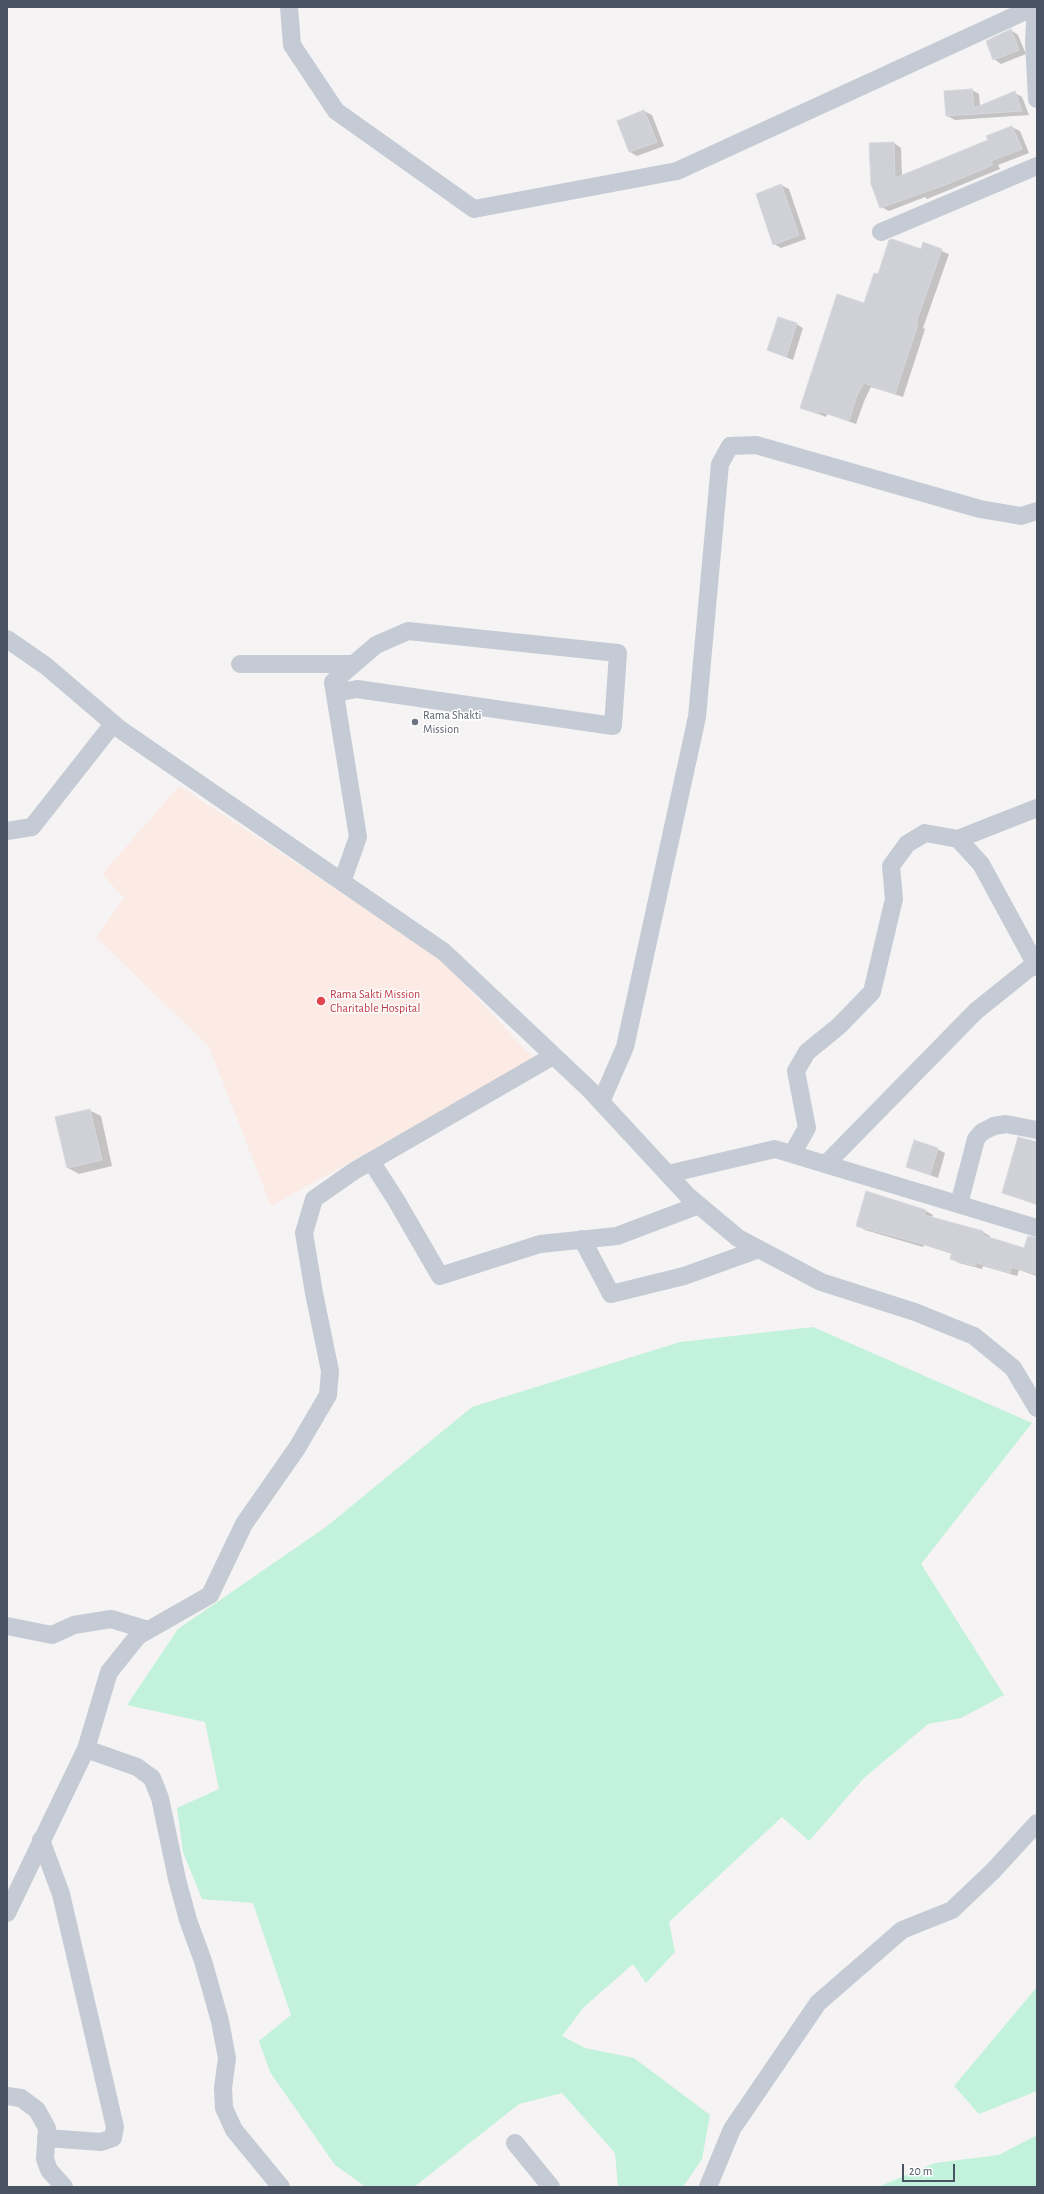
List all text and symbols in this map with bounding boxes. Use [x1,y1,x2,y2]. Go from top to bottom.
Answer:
place label: Rama Shakti Mission [423,708,481,736]
marker: Rama Shakti Mission [410,717,420,727]
place label: Rama Sakti Mission Charitable Hospital [330,987,420,1015]
marker: Rama Sakti Mission Charitable Hospital [315,995,327,1007]
scale bar [904,2156,957,2182]
text: 20 m [909,2165,932,2177]

